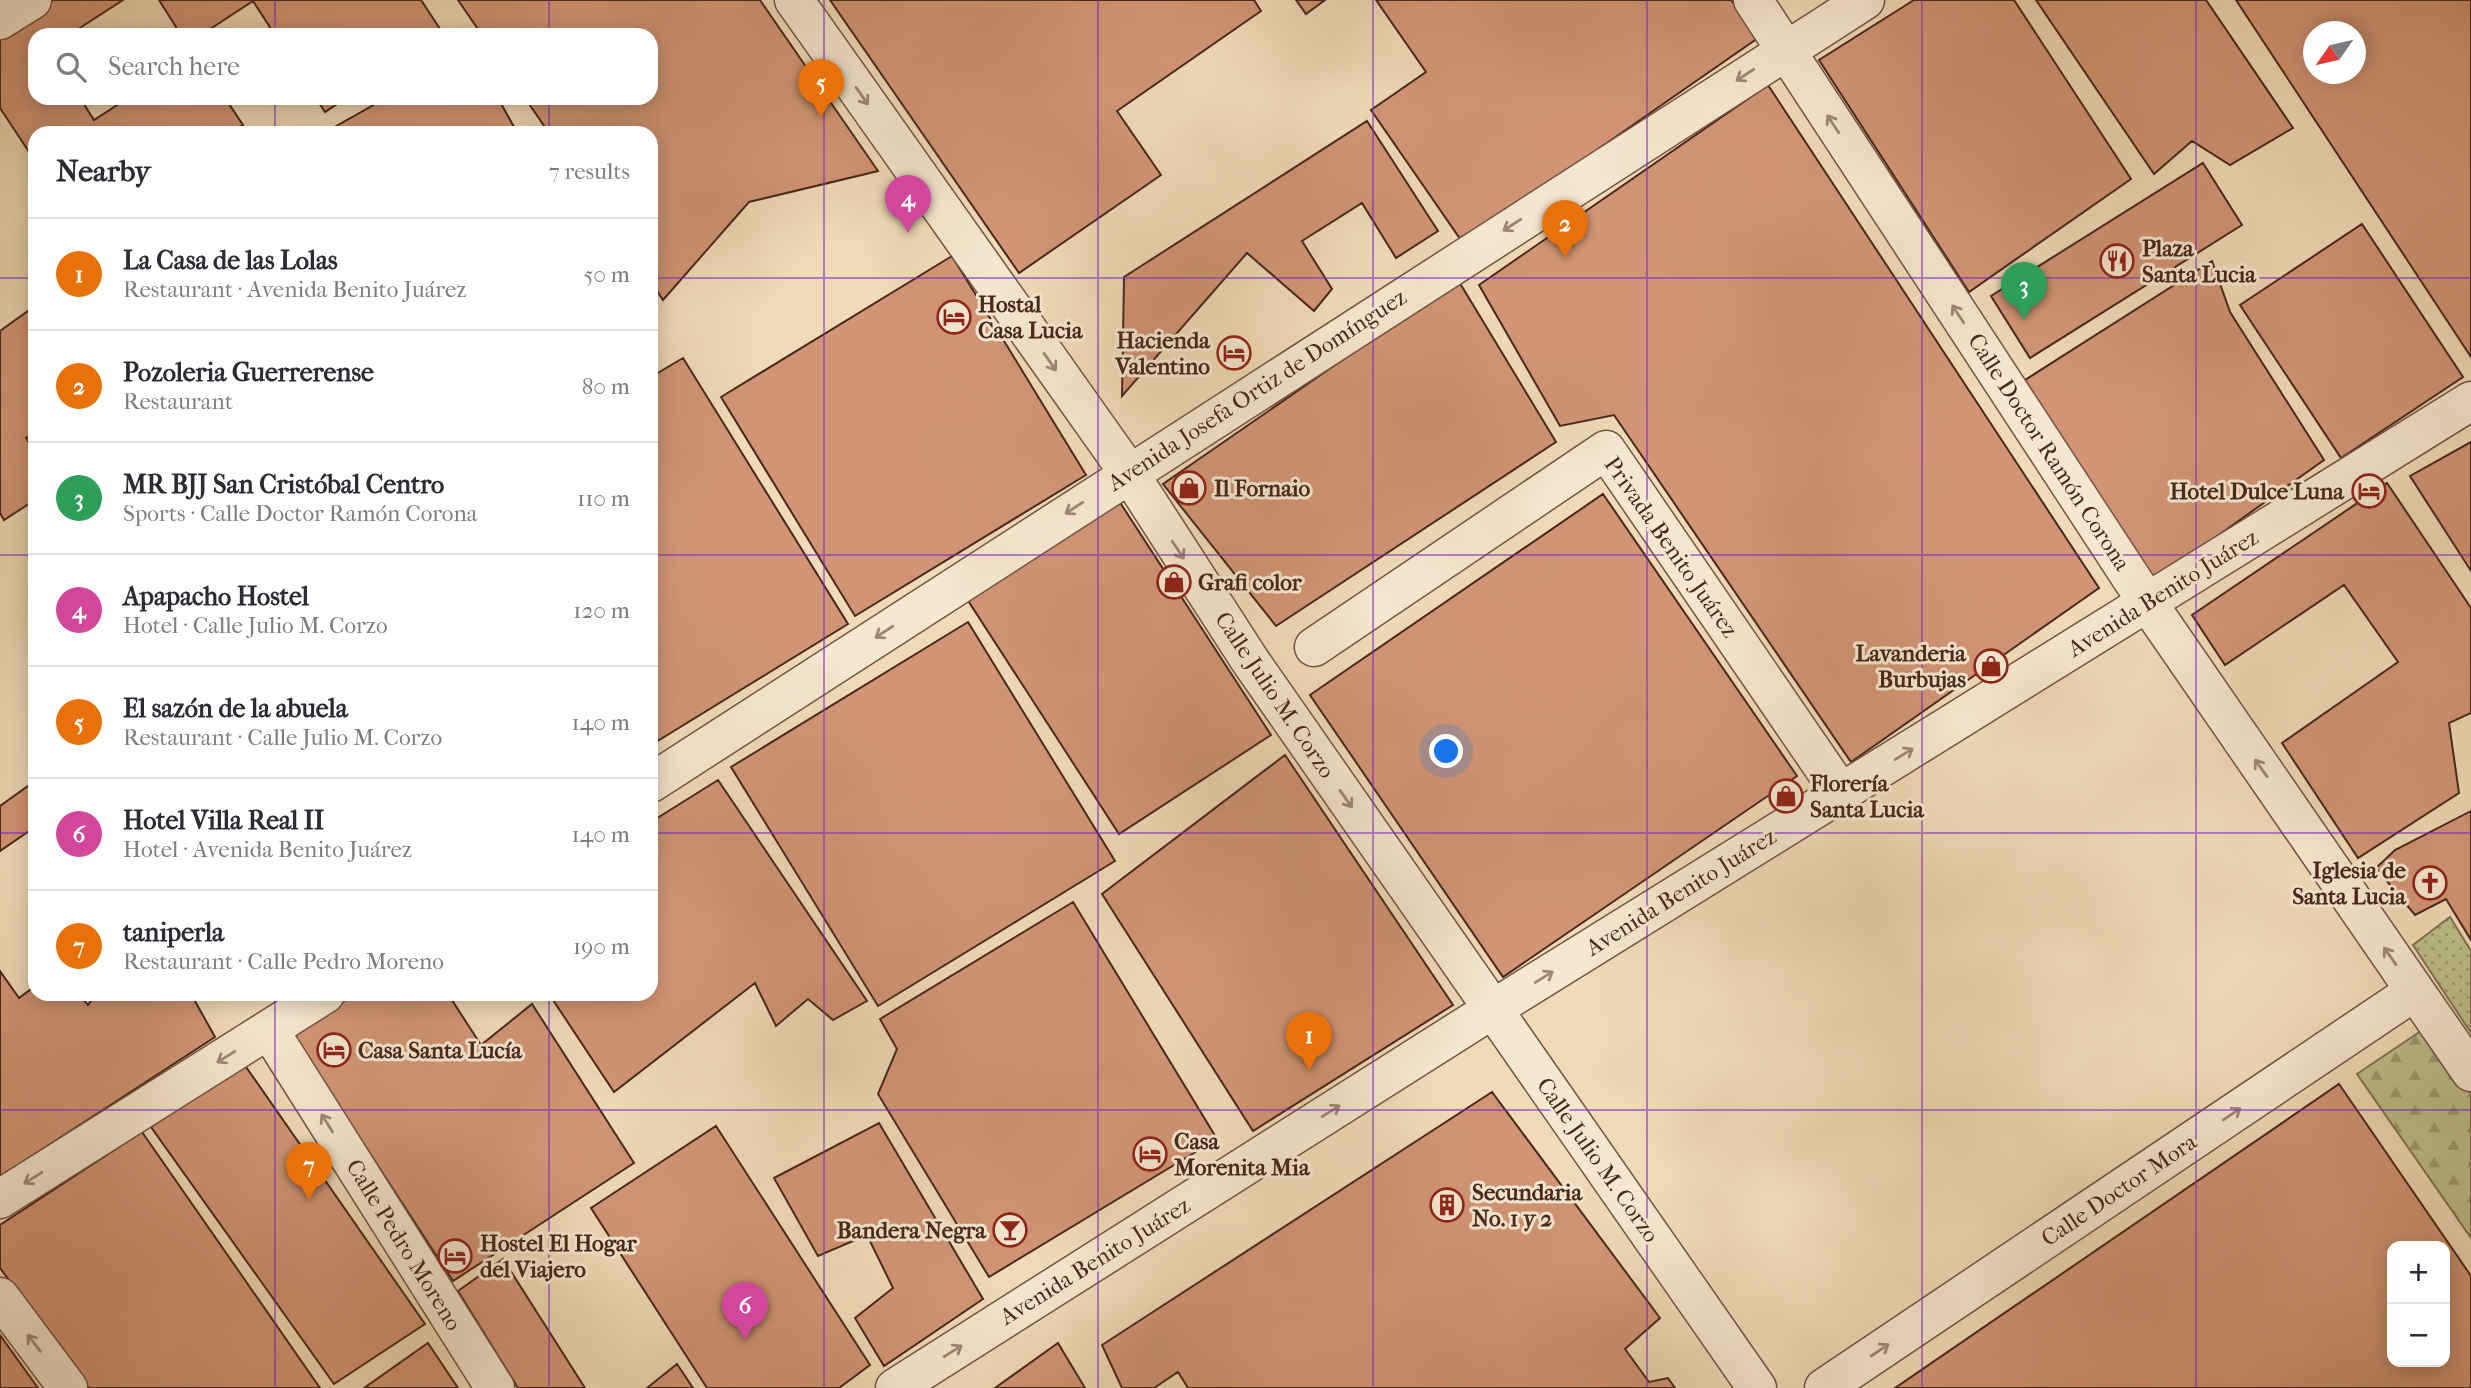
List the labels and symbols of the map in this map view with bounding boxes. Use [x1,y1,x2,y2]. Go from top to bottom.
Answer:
north arrow [2303,21,2366,84]
pin: 5 [798,59,844,117]
one-way arrow [1735,69,1755,83]
one-way arrow [855,86,869,105]
one-way arrow [1826,115,1841,134]
pin: 4 [885,175,931,233]
pin: 2 [1542,200,1588,258]
one-way arrow [1503,219,1523,233]
place label: Plaza Santa Lucia [2142,235,2257,288]
restaurant icon: Plaza Santa Lucia [2098,242,2136,280]
pin: 3 [2001,262,2047,320]
street label: Avenida Josefa Ortiz de Domínguez [1102,283,1411,497]
place label: Hostal Casa Lucia [978,291,1084,344]
hotel icon: Hostal Casa Lucia [935,298,973,336]
one-way arrow [1951,305,1965,325]
place label: Hacienda Valentino [1114,327,1211,380]
street label: Calle Doctor Ramón Corona [1962,328,2136,576]
hotel icon: Hacienda Valentino [1215,334,1253,372]
one-way arrow [1043,352,1057,371]
street label: Privada Benito Juárez [1598,451,1744,643]
shop icon: Il Fornaio [1170,469,1208,507]
hotel icon: Hotel Dulce Luna [2350,472,2388,510]
place label: Il Fornaio [1214,475,1310,502]
place label: Hotel Dulce Luna [2170,478,2345,505]
one-way arrow [1065,502,1085,516]
street label: Avenida Benito Juárez [2062,523,2263,663]
one-way arrow [1171,539,1185,559]
shop icon: Grafi color [1155,563,1193,601]
place label: Grafi color [1198,569,1303,596]
street label: Calle Julio M. Corzo [1209,607,1341,783]
one-way arrow [874,625,894,639]
place label: Lavanderia Burbujas [1856,640,1967,693]
shop icon: Lavanderia Burbujas [1972,647,2010,685]
your location [1429,734,1463,768]
one-way arrow [1894,747,1914,761]
one-way arrow [2254,759,2268,779]
place label: Florería Santa Lucia [1809,770,1925,823]
shop icon: Florería Santa Lucia [1767,777,1805,815]
one-way arrow [1339,789,1353,808]
street label: Avenida Benito Juárez [1580,822,1781,962]
place label: Iglesia de Santa Lucia [2292,857,2407,910]
church icon: Iglesia de Santa Lucia [2411,864,2449,902]
one-way arrow [2383,947,2397,966]
one-way arrow [1534,970,1554,984]
pin: 1 [1286,1012,1332,1070]
hotel icon: Casa Santa Lucía [315,1031,353,1069]
place label: Casa Santa Lucía [358,1037,523,1064]
one-way arrow [217,1050,236,1065]
street label: Calle Julio M. Corzo [1531,1072,1665,1248]
one-way arrow [1321,1104,1340,1119]
one-way arrow [2222,1107,2241,1121]
one-way arrow [320,1114,335,1133]
place label: Casa Morenita Mia [1174,1128,1311,1181]
street label: Calle Doctor Mora [2036,1128,2202,1252]
hotel icon: Casa Morenita Mia [1131,1135,1169,1173]
pin: 7 [286,1142,332,1200]
street label: Calle Pedro Moreno [340,1154,468,1336]
one-way arrow [24,1171,44,1185]
place label: Secundaria No. 1 y 2 [1472,1179,1583,1232]
building icon: Secundaria No. 1 y 2 [1428,1186,1466,1224]
street label: Avenida Benito Juárez [994,1191,1195,1331]
bar icon: Bandera Negra [991,1211,1029,1249]
place label: Bandera Negra [837,1217,987,1244]
place label: Hostel El Hogar del Viajero [480,1230,638,1283]
hotel icon: Hostel El Hogar del Viajero [436,1237,474,1275]
pin: 6 [722,1282,768,1340]
one-way arrow [27,1334,41,1353]
one-way arrow [1870,1343,1889,1357]
one-way arrow [942,1344,962,1358]

